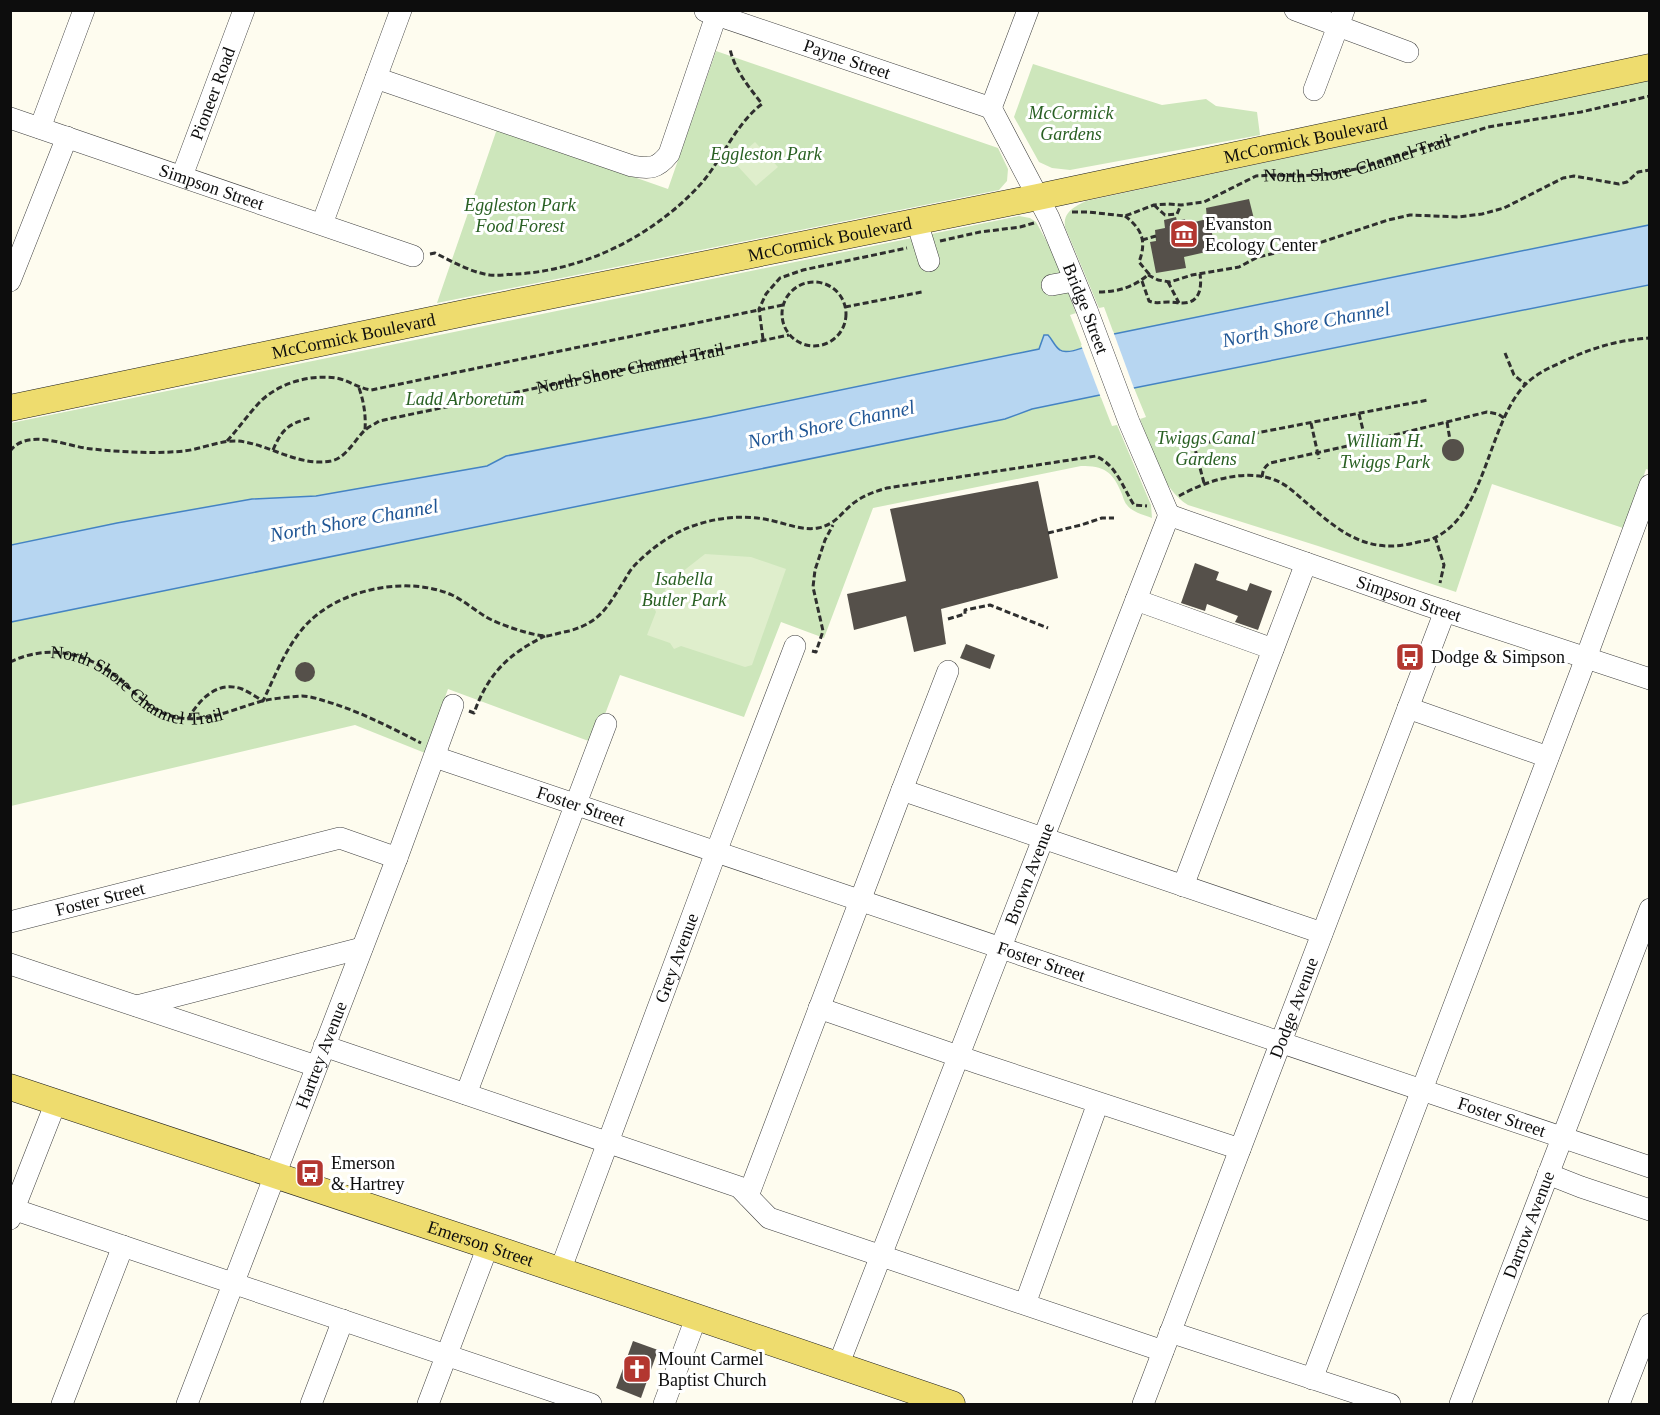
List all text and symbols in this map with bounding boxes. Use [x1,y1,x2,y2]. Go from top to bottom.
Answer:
street label: Payne Street [801,35,893,83]
street label: Pioneer Road [186,44,239,143]
park label: McCormick Gardens [1028,103,1114,144]
street label: McCormick Boulevard [1222,113,1389,167]
street label: North Shore Channel Trail [1263,130,1453,186]
park label: Eggleston Park [709,144,823,164]
street label: Simpson Street [156,160,267,214]
park label: Eggleston Park Food Forest [463,195,577,236]
street label: McCormick Boulevard [746,213,913,265]
place label: Evanston Ecology Center [1205,214,1317,255]
museum icon: Evanston Ecology Center [1168,218,1200,250]
street label: Bridge Street [1059,260,1112,356]
water label: North Shore Channel [1219,297,1392,351]
street label: McCormick Boulevard [270,309,437,363]
street label: North Shore Channel Trail [535,339,726,398]
park label: Ladd Arboretum [405,389,524,409]
water label: North Shore Channel [744,395,917,453]
park label: Twiggs Canal Gardens [1156,428,1256,469]
park label: William H. Twiggs Park [1340,431,1431,472]
water label: North Shore Channel [267,494,440,546]
park label: Isabella Butler Park [642,569,727,610]
street label: Simpson Street [1354,571,1464,626]
bus stop icon: Dodge & Simpson [1394,641,1426,673]
street label: North Shore Channel Trail [50,642,225,729]
place label: Dodge & Simpson [1431,647,1565,667]
street label: Foster Street [534,782,628,830]
street label: Brown Avenue [1001,820,1058,927]
street label: Foster Street [53,878,147,920]
street label: Grey Avenue [651,910,702,1006]
street label: Foster Street [995,938,1088,986]
street label: Dodge Avenue [1266,955,1322,1061]
street label: Hartrey Avenue [292,999,351,1111]
street label: Foster Street [1455,1093,1548,1141]
place label: Emerson & Hartrey [331,1153,404,1194]
bus stop icon: Emerson & Hartrey [294,1157,326,1189]
street label: Darrow Avenue [1499,1168,1558,1281]
street label: Emerson Street [425,1217,536,1271]
place label: Mount Carmel Baptist Church [658,1349,767,1390]
church icon: Mount Carmel Baptist Church [621,1353,653,1385]

